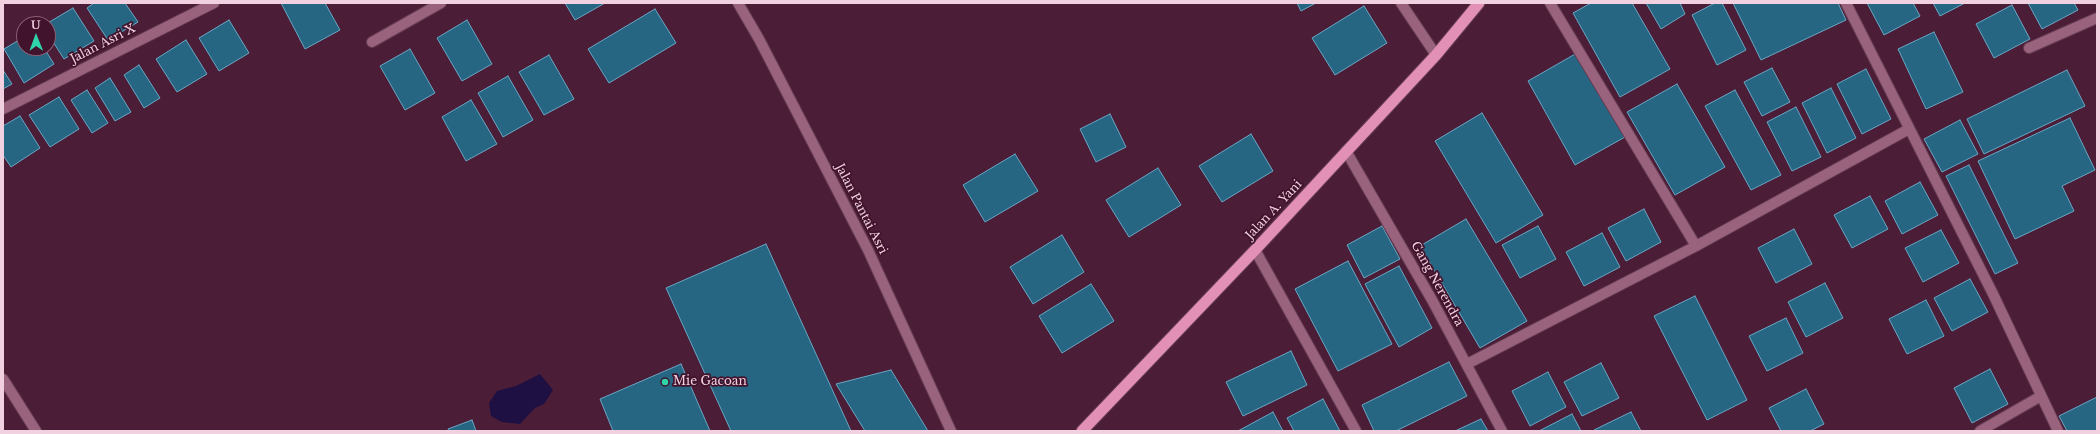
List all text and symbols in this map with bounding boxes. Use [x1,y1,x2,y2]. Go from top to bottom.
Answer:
north arrow [16,16,56,56]
text: U [31,18,41,32]
street label: Jalan Asri X [68,21,138,67]
street label: Jalan Pantai Asri [832,161,890,257]
street label: Jalan A. Yani [1243,177,1305,243]
street label: Gang Nerendra [1408,239,1466,329]
place label: Mie Gacoan [673,375,747,389]
marker: Mie Gacoan [660,377,670,387]

